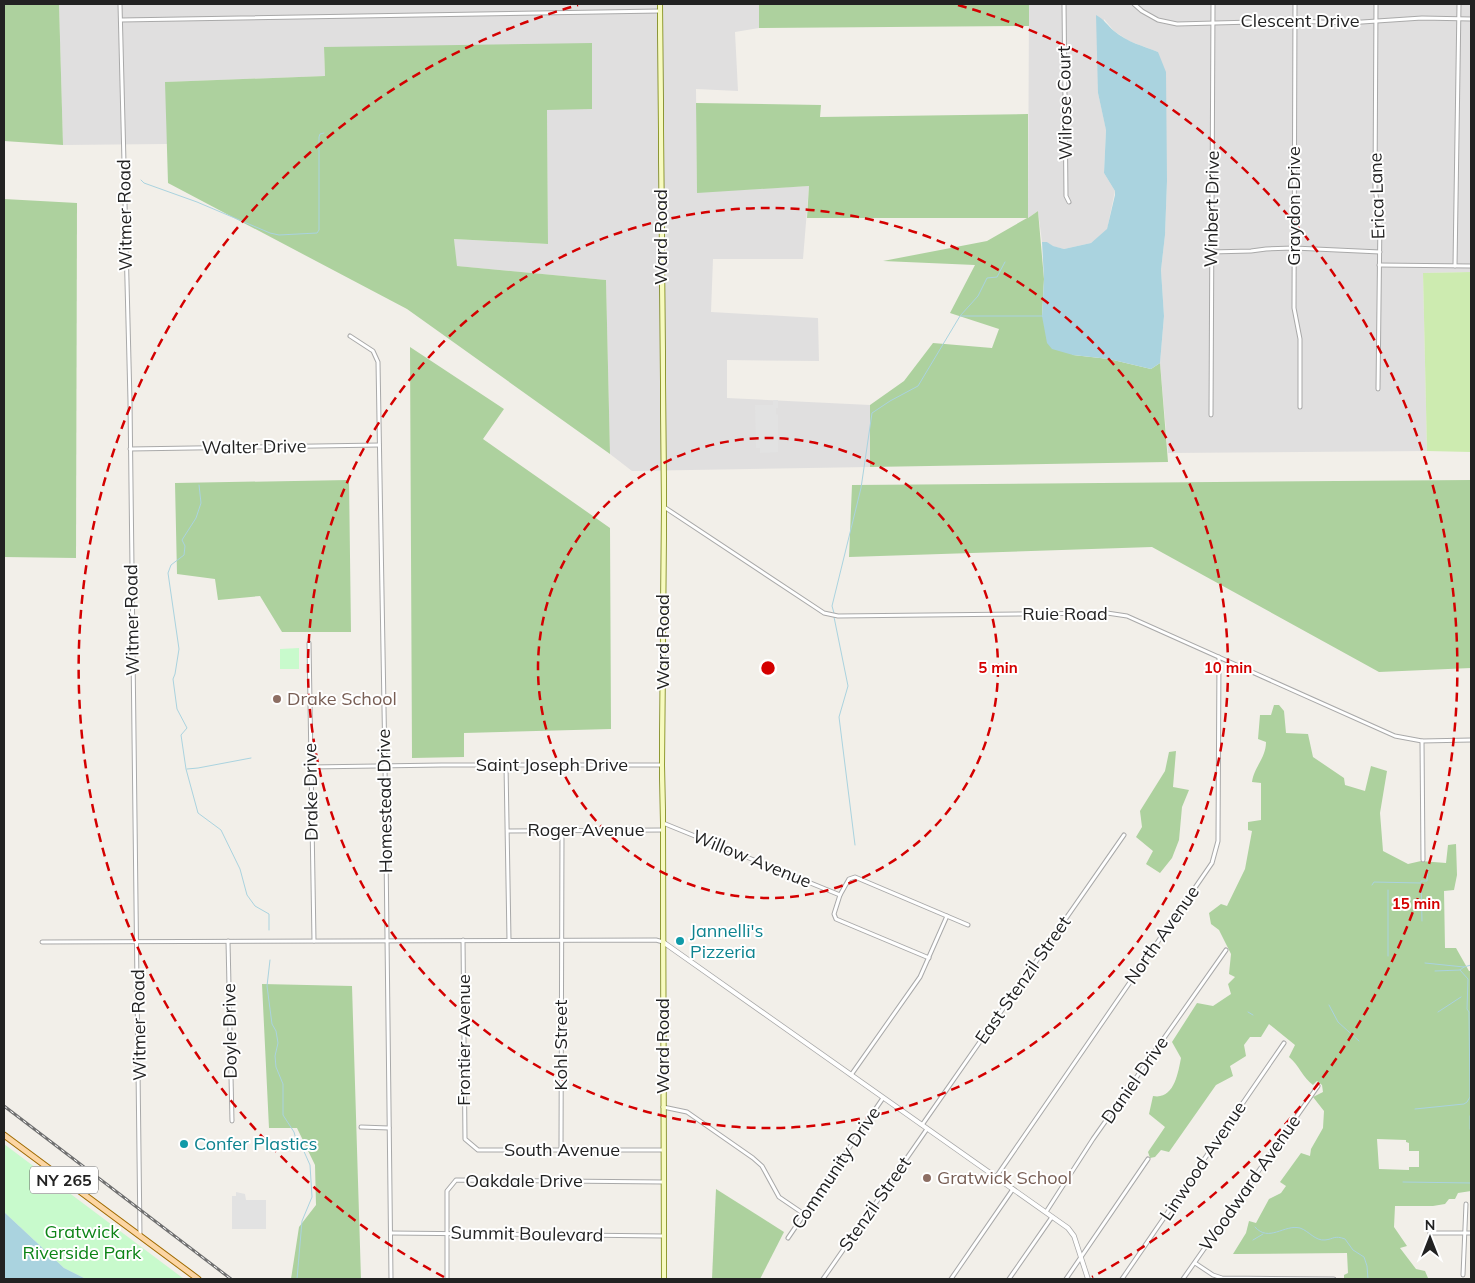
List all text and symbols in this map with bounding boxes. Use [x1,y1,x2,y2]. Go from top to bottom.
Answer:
street label: Clescent Drive [1241,9,1359,32]
street label: Wilrose Court [1052,46,1077,160]
street label: Graydon Drive [1282,146,1305,266]
street label: Winbert Drive [1199,150,1224,268]
street label: Erica Lane [1363,152,1390,240]
street label: Witmer Road [112,159,137,271]
street label: Ward Road [649,189,672,285]
street label: Walter Drive [201,434,307,459]
street label: Witmer Road [119,564,144,676]
street label: Ward Road [651,594,674,690]
street label: Ruie Road [1022,602,1108,625]
text: 5 min [978,658,1018,677]
text: 10 min [1204,658,1252,677]
centre of rings [759,659,777,677]
place label: Drake School [287,687,397,710]
marker: Drake School [271,693,283,705]
street label: Homestead Drive [372,729,397,873]
street label: Drake Drive [298,743,323,841]
street label: Saint Joseph Drive [476,753,628,776]
street label: Roger Avenue [527,818,645,841]
street label: Willow Avenue [689,824,815,893]
street label: North Avenue [1119,881,1204,988]
text: 15 min [1392,894,1440,913]
street label: East Stenzil Street [970,911,1075,1048]
place label: Jannelli's Pizzeria [690,919,763,963]
marker: Jannelli's Pizzeria [674,935,686,947]
street label: Witmer Road [126,969,151,1081]
street label: Frontier Avenue [452,974,475,1106]
street label: Doyle Drive [217,983,242,1079]
street label: Ward Road [651,998,674,1094]
street label: Kohl Street [549,1000,572,1090]
street label: Daniel Drive [1096,1032,1173,1128]
street label: Linwood Avenue [1154,1097,1251,1225]
street label: Community Drive [786,1102,885,1233]
street label: Woodward Avenue [1194,1110,1305,1255]
place label: Confer Plastics [194,1132,317,1155]
marker: Confer Plastics [178,1138,190,1150]
street label: South Avenue [504,1138,620,1161]
street label: Stenzil Street [834,1152,916,1255]
road number: NY 265 [30,1166,98,1194]
place label: Gratwick School [937,1166,1072,1189]
street label: Oakdale Drive [465,1169,583,1192]
marker: Gratwick School [921,1172,933,1184]
north arrow [1405,1213,1455,1263]
text: N [1425,1216,1435,1234]
park label: Gratwick Riverside Park [23,1220,142,1264]
street label: Summit Boulevard [450,1221,604,1246]

